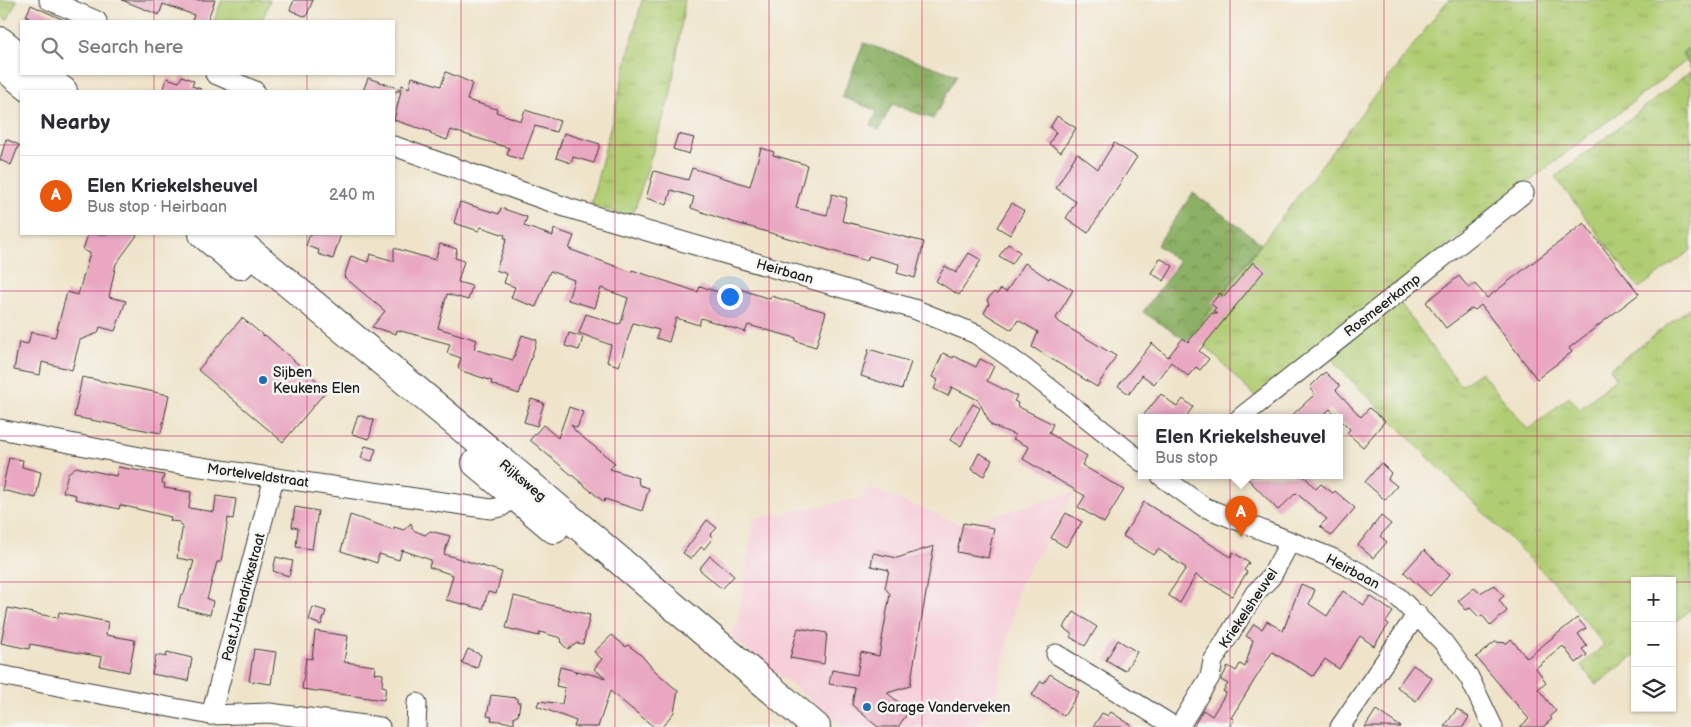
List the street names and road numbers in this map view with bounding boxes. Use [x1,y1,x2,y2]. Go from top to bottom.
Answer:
street label: Heirbaan [754,255,815,288]
street label: Rosmeerkamp [1341,270,1424,341]
street label: Rijksweg [496,456,550,505]
street label: Mortelveldstraat [206,460,311,491]
street label: Past.J.Hendrikxstraat [218,530,269,663]
street label: Heirbaan [1323,550,1383,593]
street label: Kriekelsheuvel [1216,565,1281,651]

